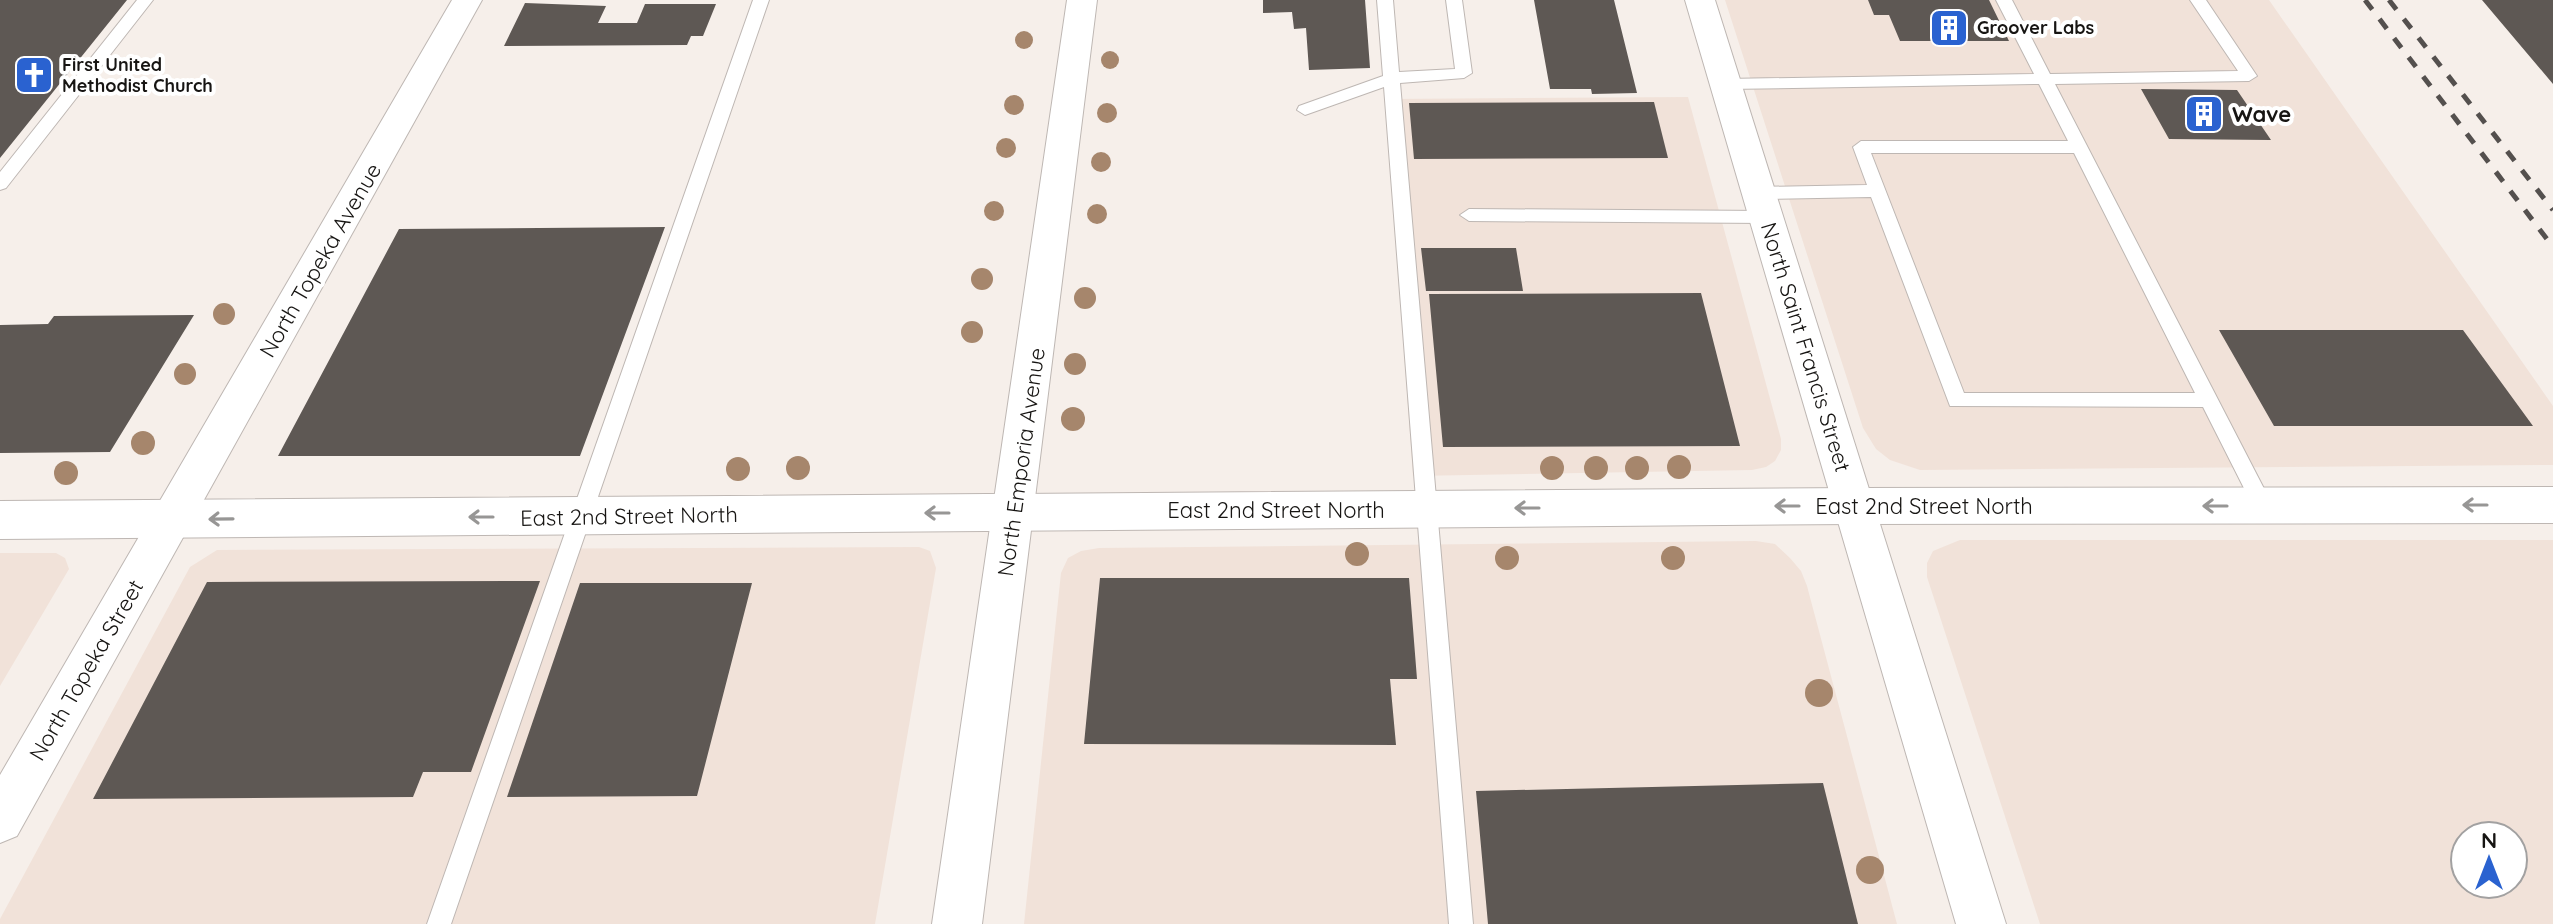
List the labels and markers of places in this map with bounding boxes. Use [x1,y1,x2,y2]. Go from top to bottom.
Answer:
building icon: Groover Labs [1928,7,1970,49]
place label: Groover Labs [1977,16,2095,39]
place label: First United Methodist Church [62,53,213,97]
church icon: First United Methodist Church [13,54,55,96]
building icon: Wave [2183,93,2225,135]
place label: Wave [2232,100,2291,128]

